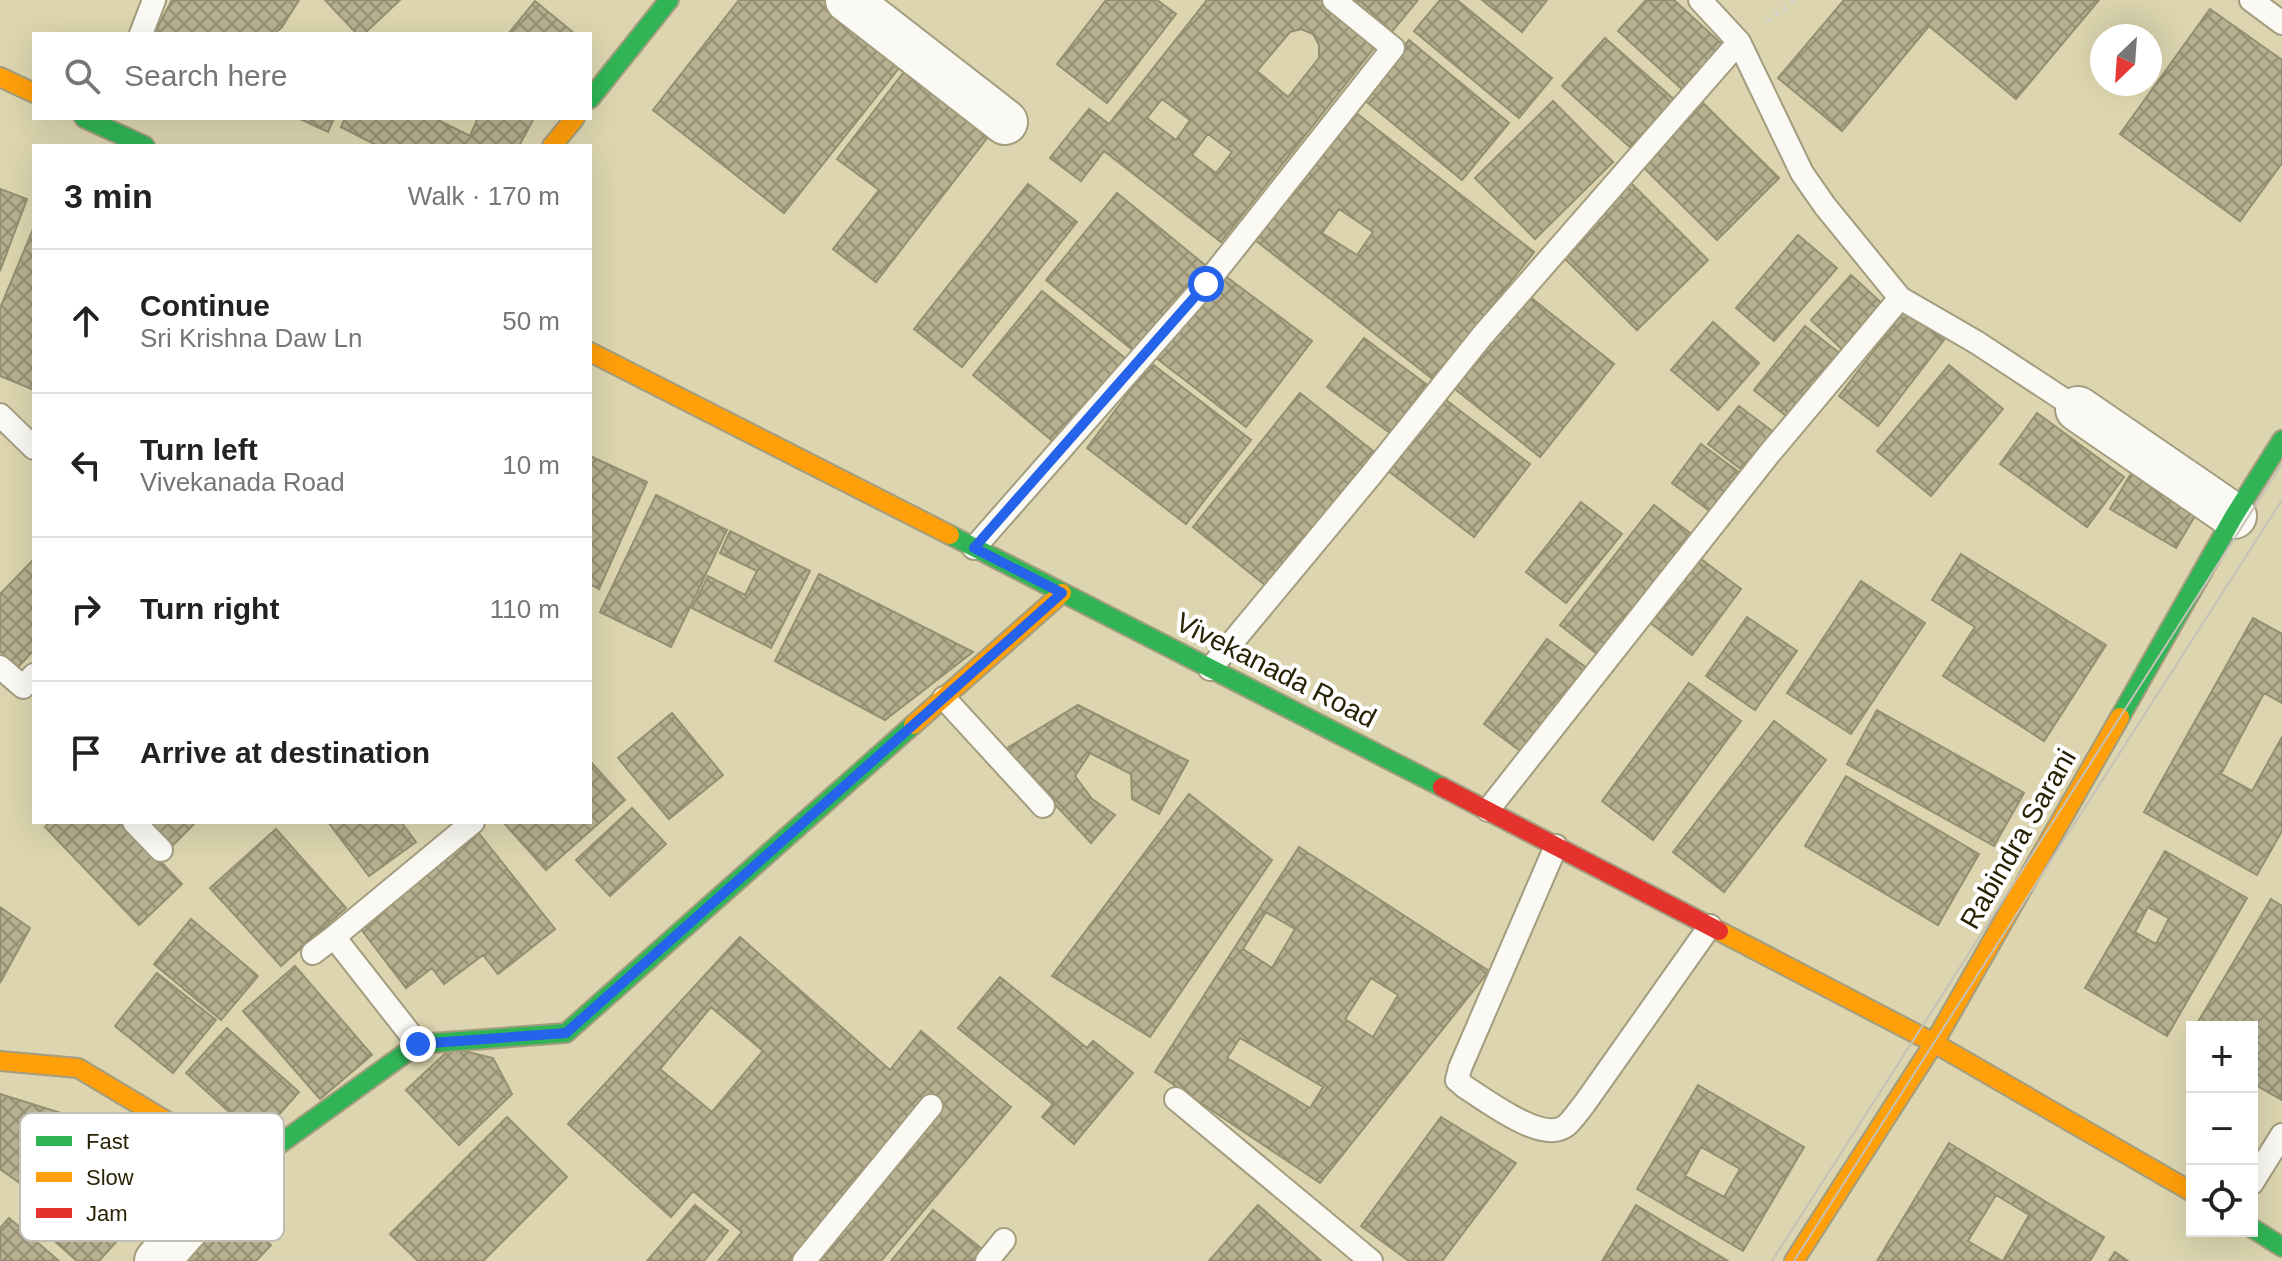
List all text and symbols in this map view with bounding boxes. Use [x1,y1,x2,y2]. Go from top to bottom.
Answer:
north arrow [2090,24,2162,96]
search box [32,32,592,120]
icon: search [60,54,104,98]
text: Search here [124,59,287,92]
text: 3 min [64,177,153,215]
text: Walk · 170 m [408,181,560,211]
route start [1188,266,1224,302]
text: Continue [140,289,270,322]
icon: ahead [64,299,108,343]
text: 50 m [502,306,560,336]
text: Sri Krishna Daw Ln [140,323,363,353]
text: Turn left [140,433,258,466]
icon: left [64,443,108,487]
text: 10 m [502,450,560,480]
text: Vivekanada Road [140,467,345,497]
icon: right [64,587,108,631]
text: Turn right [140,592,279,625]
text: 110 m [490,594,560,624]
street label: Vivekanada Road [1171,606,1381,734]
icon: arrive [64,731,108,775]
text: Arrive at destination [140,736,430,769]
street label: Rabindra Sarani [1954,744,2082,934]
map controls [2186,1021,2258,1237]
button: + [2186,1021,2258,1093]
route end [400,1026,436,1062]
button: − [2186,1093,2258,1165]
legend [20,1113,284,1241]
text: Fast [86,1129,129,1154]
text: Slow [86,1165,134,1190]
button: locate [2186,1165,2258,1237]
text: Jam [86,1201,128,1226]

